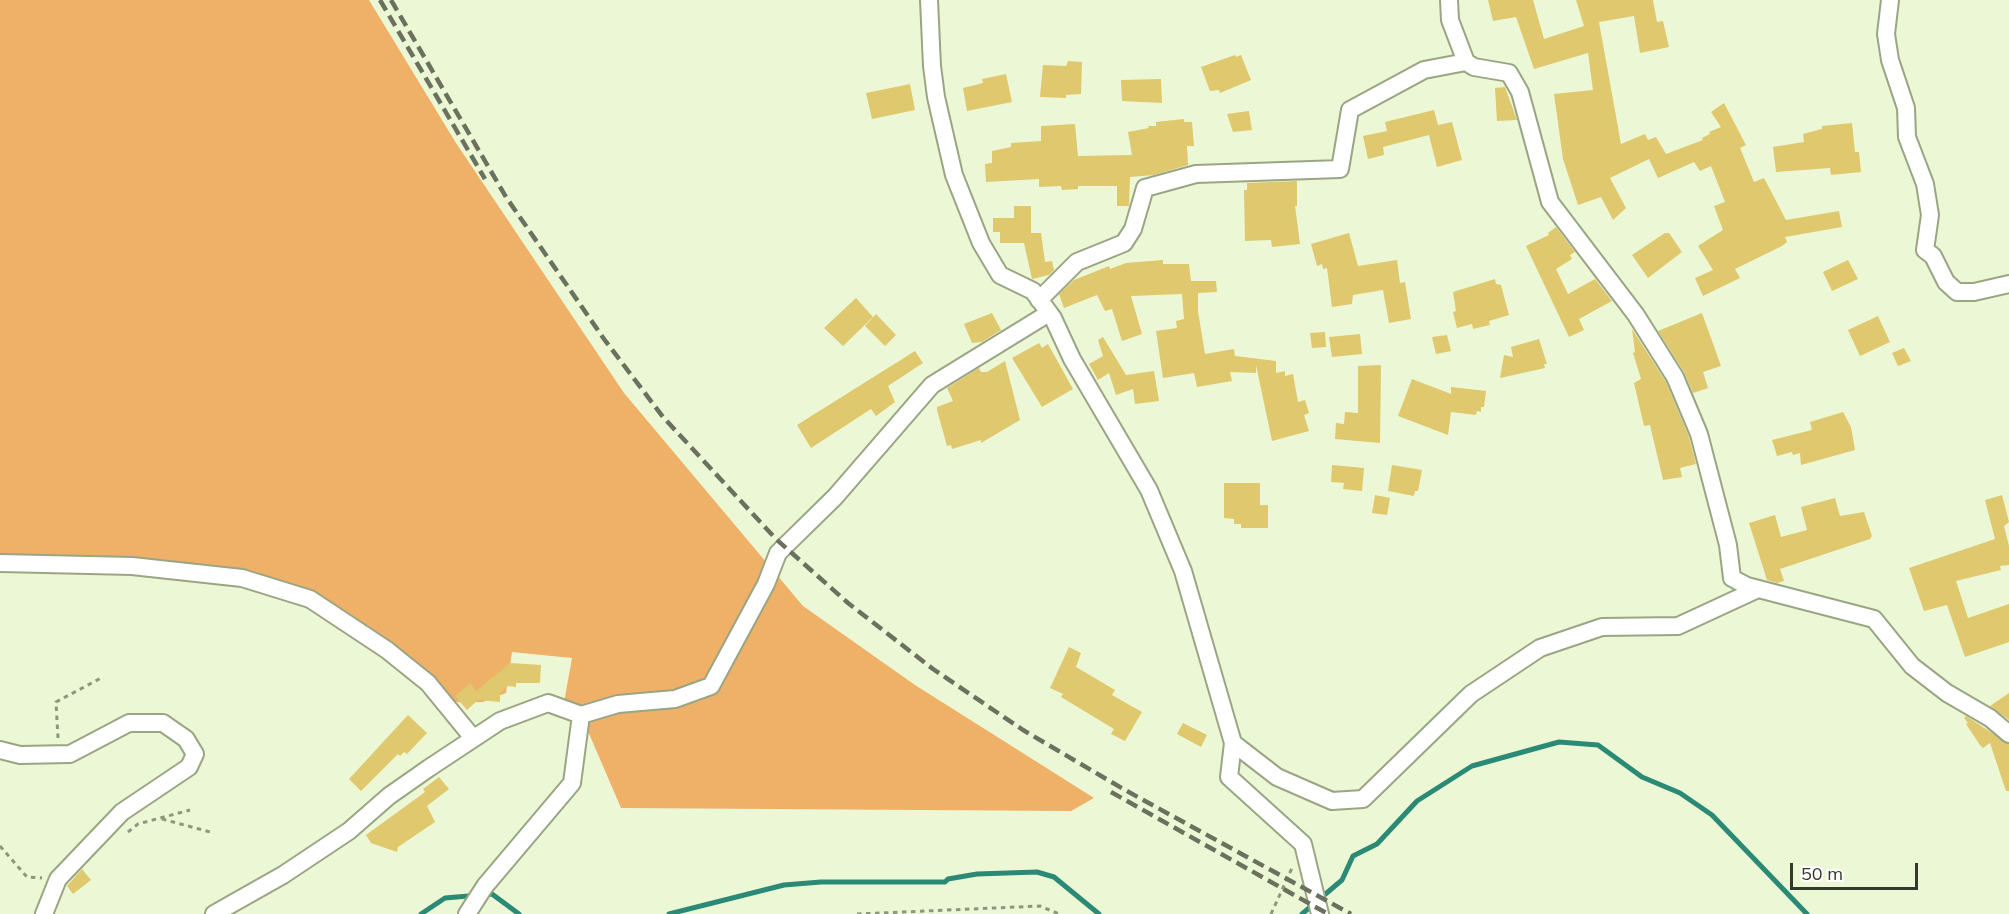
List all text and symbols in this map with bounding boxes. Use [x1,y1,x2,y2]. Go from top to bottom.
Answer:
scale bar [1793,851,1920,889]
text: 50 m [1801,862,1843,885]

